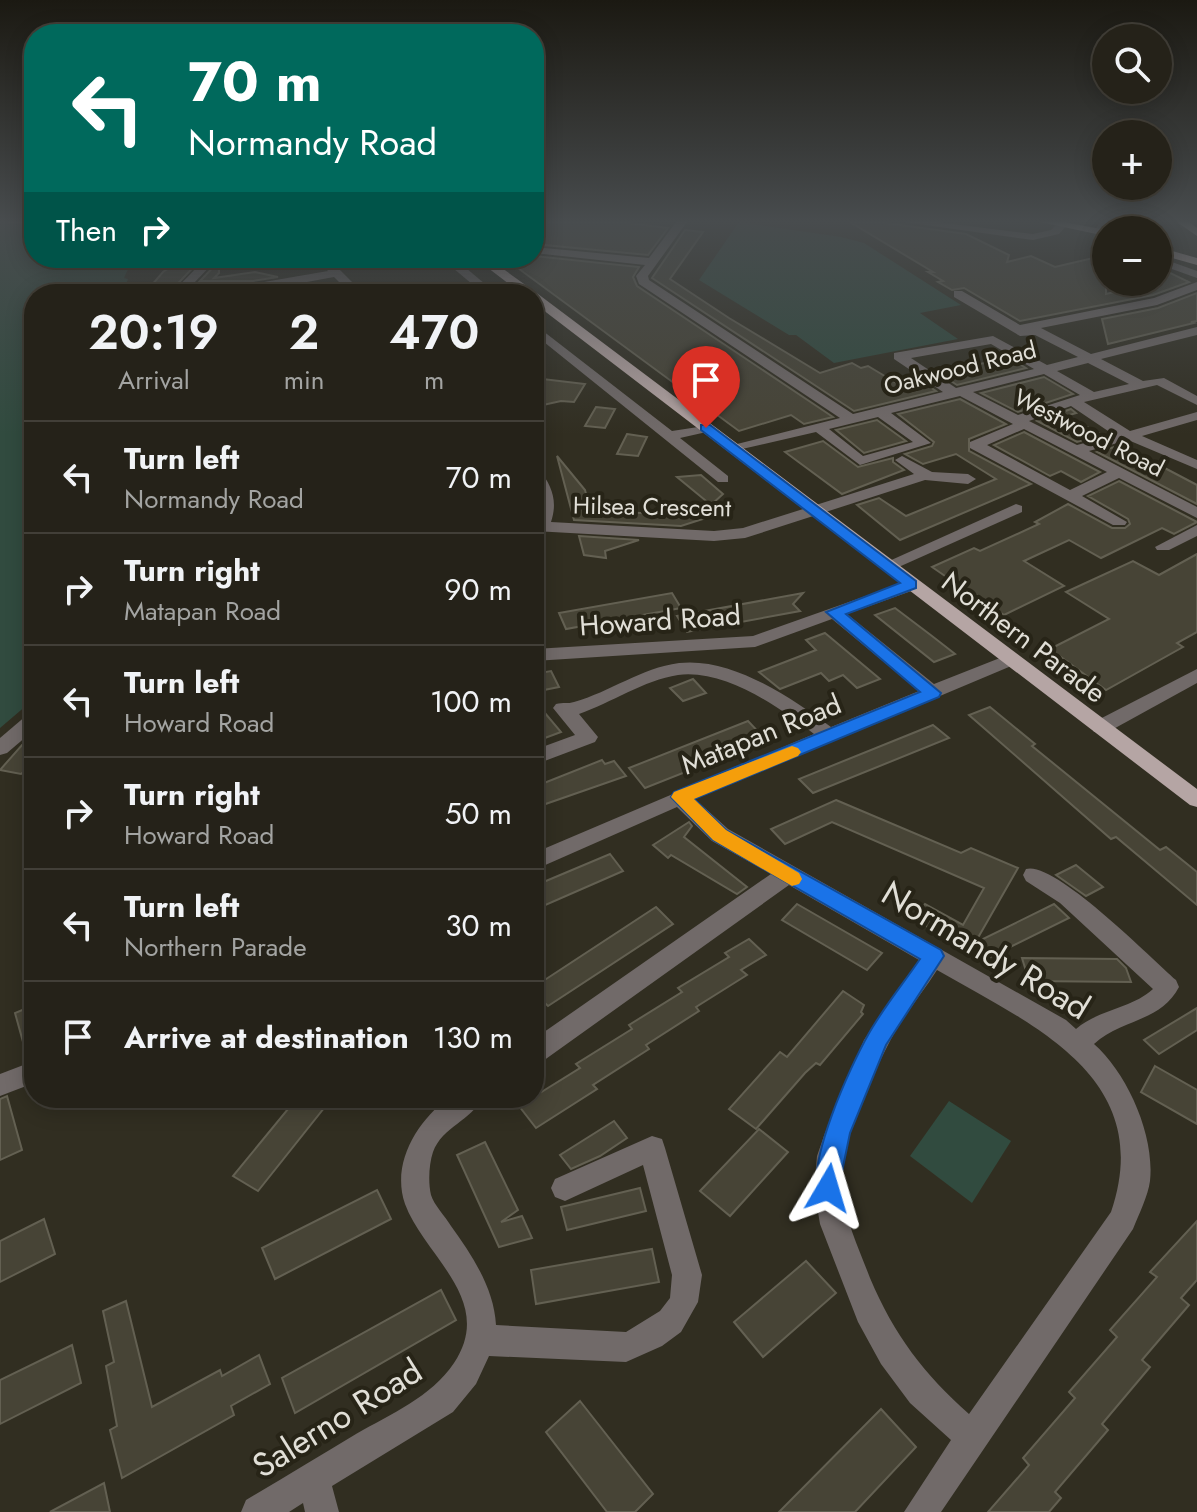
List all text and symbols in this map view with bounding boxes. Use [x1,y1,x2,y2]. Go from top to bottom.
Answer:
map controls [1092,24,1172,296]
button: search [1092,24,1172,104]
text: 70 m [188,41,322,122]
icon: left [56,56,160,160]
text: Normandy Road [188,116,437,168]
button: + [1092,120,1172,200]
icon: right [133,208,177,252]
text: Then [56,209,117,252]
button: − [1092,216,1172,296]
text: 20:19 [89,298,219,367]
text: 2 [289,298,319,367]
text: 470 [389,298,479,367]
street label: Oakwood Road [880,332,1040,403]
pin [672,346,740,428]
icon: arrive [684,358,728,402]
text: Arrival [118,361,190,399]
text: min [284,361,324,399]
text: m [424,361,444,399]
street label: Westwood Road [1008,380,1170,485]
text: Turn left [124,437,239,480]
icon: left [56,455,100,499]
text: 70 m [446,456,512,499]
text: Normandy Road [124,480,304,518]
street label: Hilsea Crescent [573,488,732,525]
text: Turn right [124,549,260,592]
street label: Northern Parade [933,562,1115,713]
icon: right [56,567,100,611]
text: 90 m [444,568,512,611]
text: Matapan Road [124,592,281,630]
street label: Howard Road [578,594,742,647]
text: Turn left [124,661,239,704]
icon: left [56,679,100,723]
text: 100 m [430,680,512,723]
street label: Matapan Road [675,684,847,785]
text: Howard Road [124,704,274,742]
text: Turn right [124,773,260,816]
icon: right [56,791,100,835]
text: 50 m [445,792,512,835]
text: Howard Road [124,816,274,854]
street label: Normandy Road [872,869,1099,1032]
text: Turn left [124,885,239,928]
icon: left [56,903,100,947]
text: 30 m [445,904,512,947]
text: Northern Parade [124,928,307,966]
icon: arrive [56,1015,100,1059]
text: Arrive at destination [124,1016,409,1059]
text: 130 m [433,1016,513,1059]
position arrow [786,1146,870,1230]
street label: Salerno Road [243,1347,432,1490]

